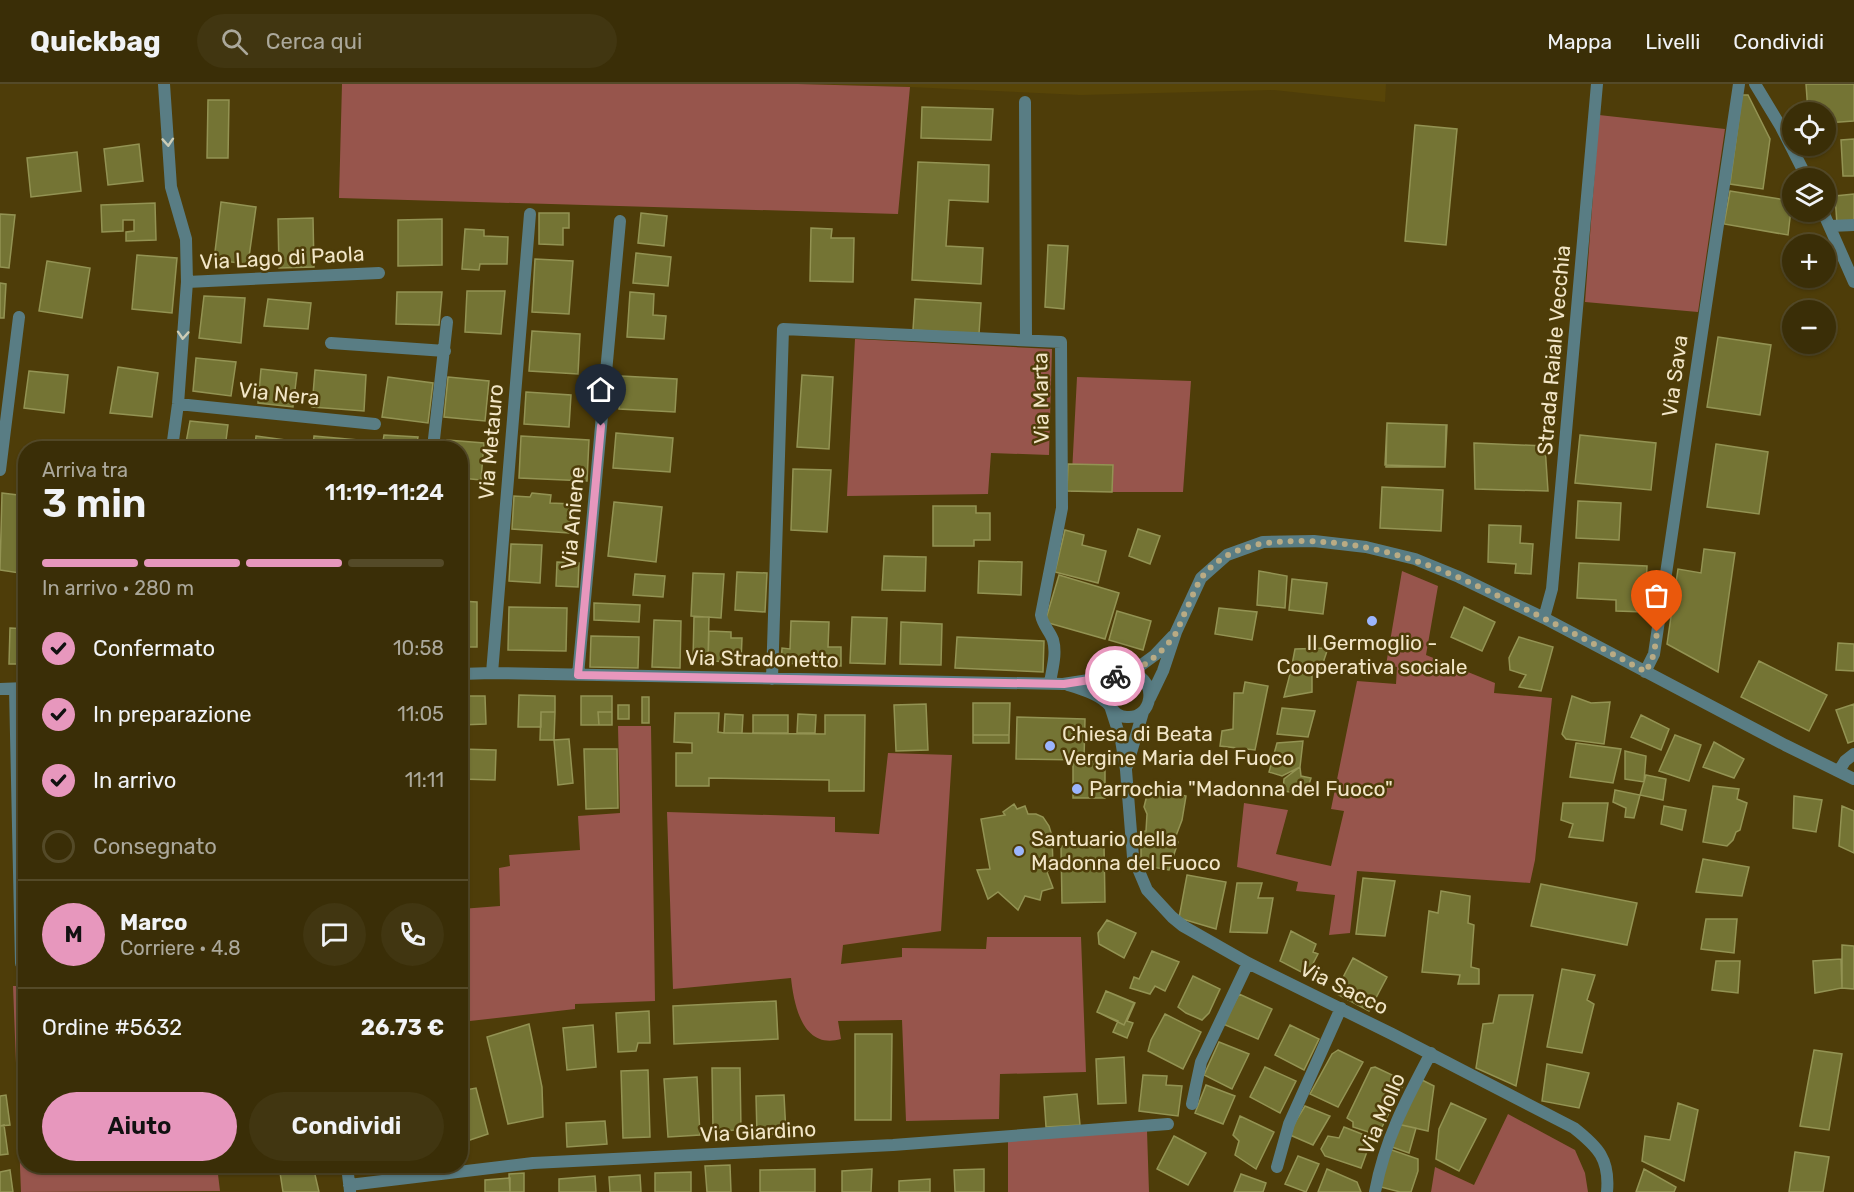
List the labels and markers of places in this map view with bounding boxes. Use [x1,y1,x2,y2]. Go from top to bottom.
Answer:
pin [575,364,626,426]
pin [1631,570,1682,632]
marker: Il Germoglio - Cooperativa sociale [1365,614,1379,628]
place label: Il Germoglio - Cooperativa sociale [1277,630,1467,679]
place label: Chiesa di Beata Vergine Maria del Fuoco [1062,721,1294,770]
marker: Chiesa di Beata Vergine Maria del Fuoco [1043,739,1057,753]
place label: Parrochia "Madonna del Fuoco" [1089,776,1393,801]
marker: Parrochia "Madonna del Fuoco" [1070,782,1084,796]
place label: Santuario della Madonna del Fuoco [1031,826,1221,875]
marker: Santuario della Madonna del Fuoco [1012,844,1026,858]

